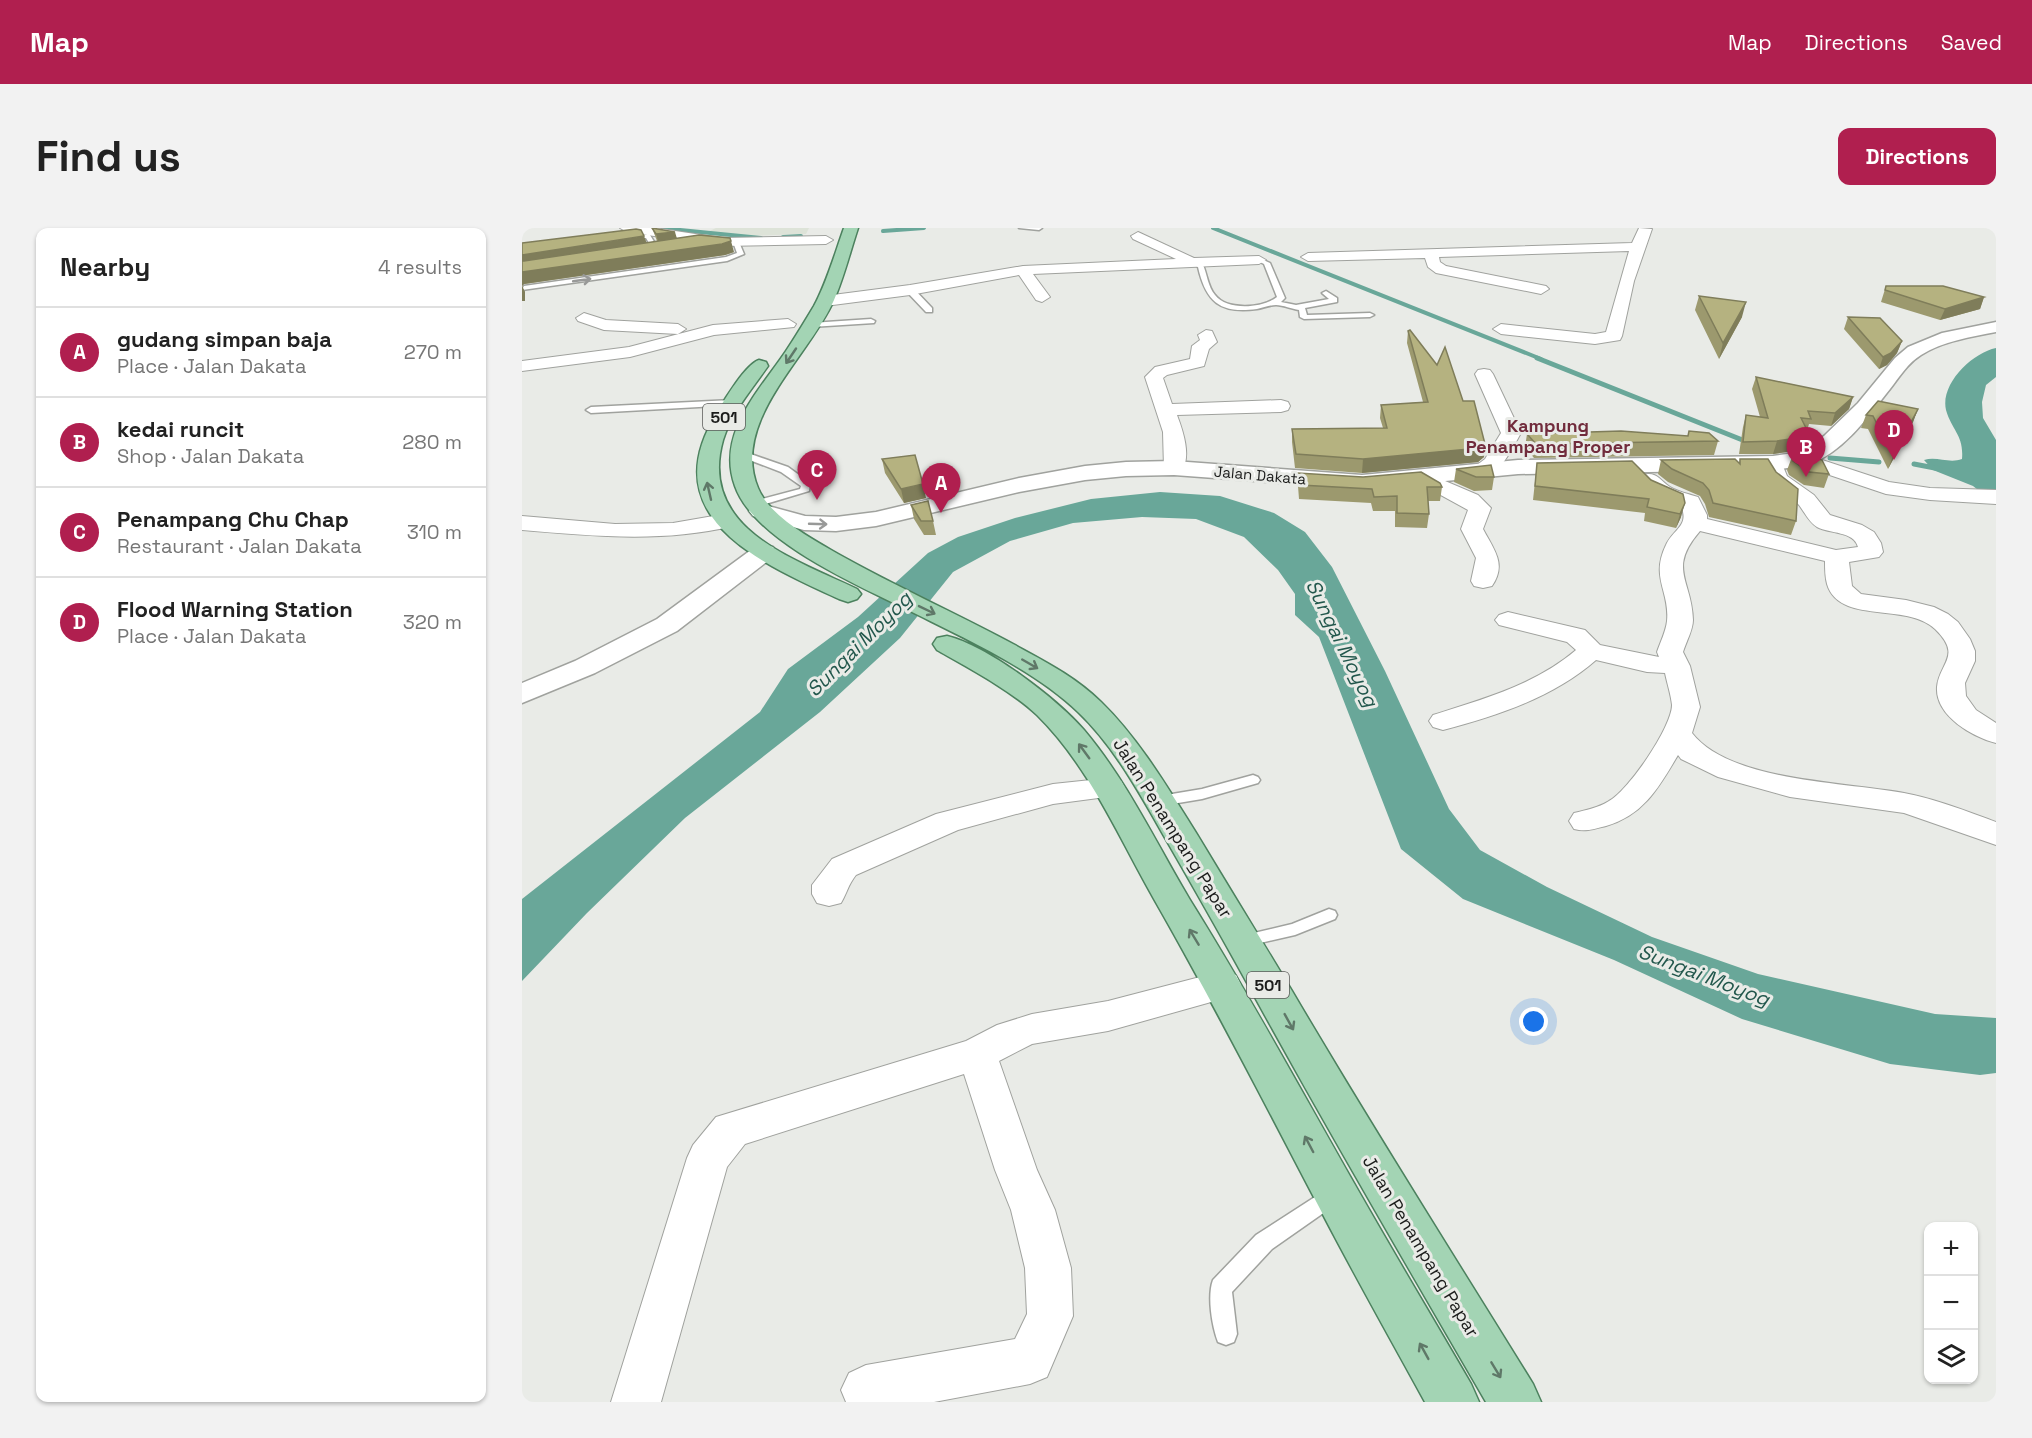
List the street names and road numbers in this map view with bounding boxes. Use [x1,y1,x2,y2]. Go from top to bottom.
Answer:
road number: 501 [703,404,745,430]
street label: Jalan Dakata [1213,462,1307,489]
street label: Jalan Penampang Papar [1108,734,1238,922]
road number: 501 [1247,972,1289,998]
street label: Jalan Penampang Papar [1358,1151,1485,1341]

